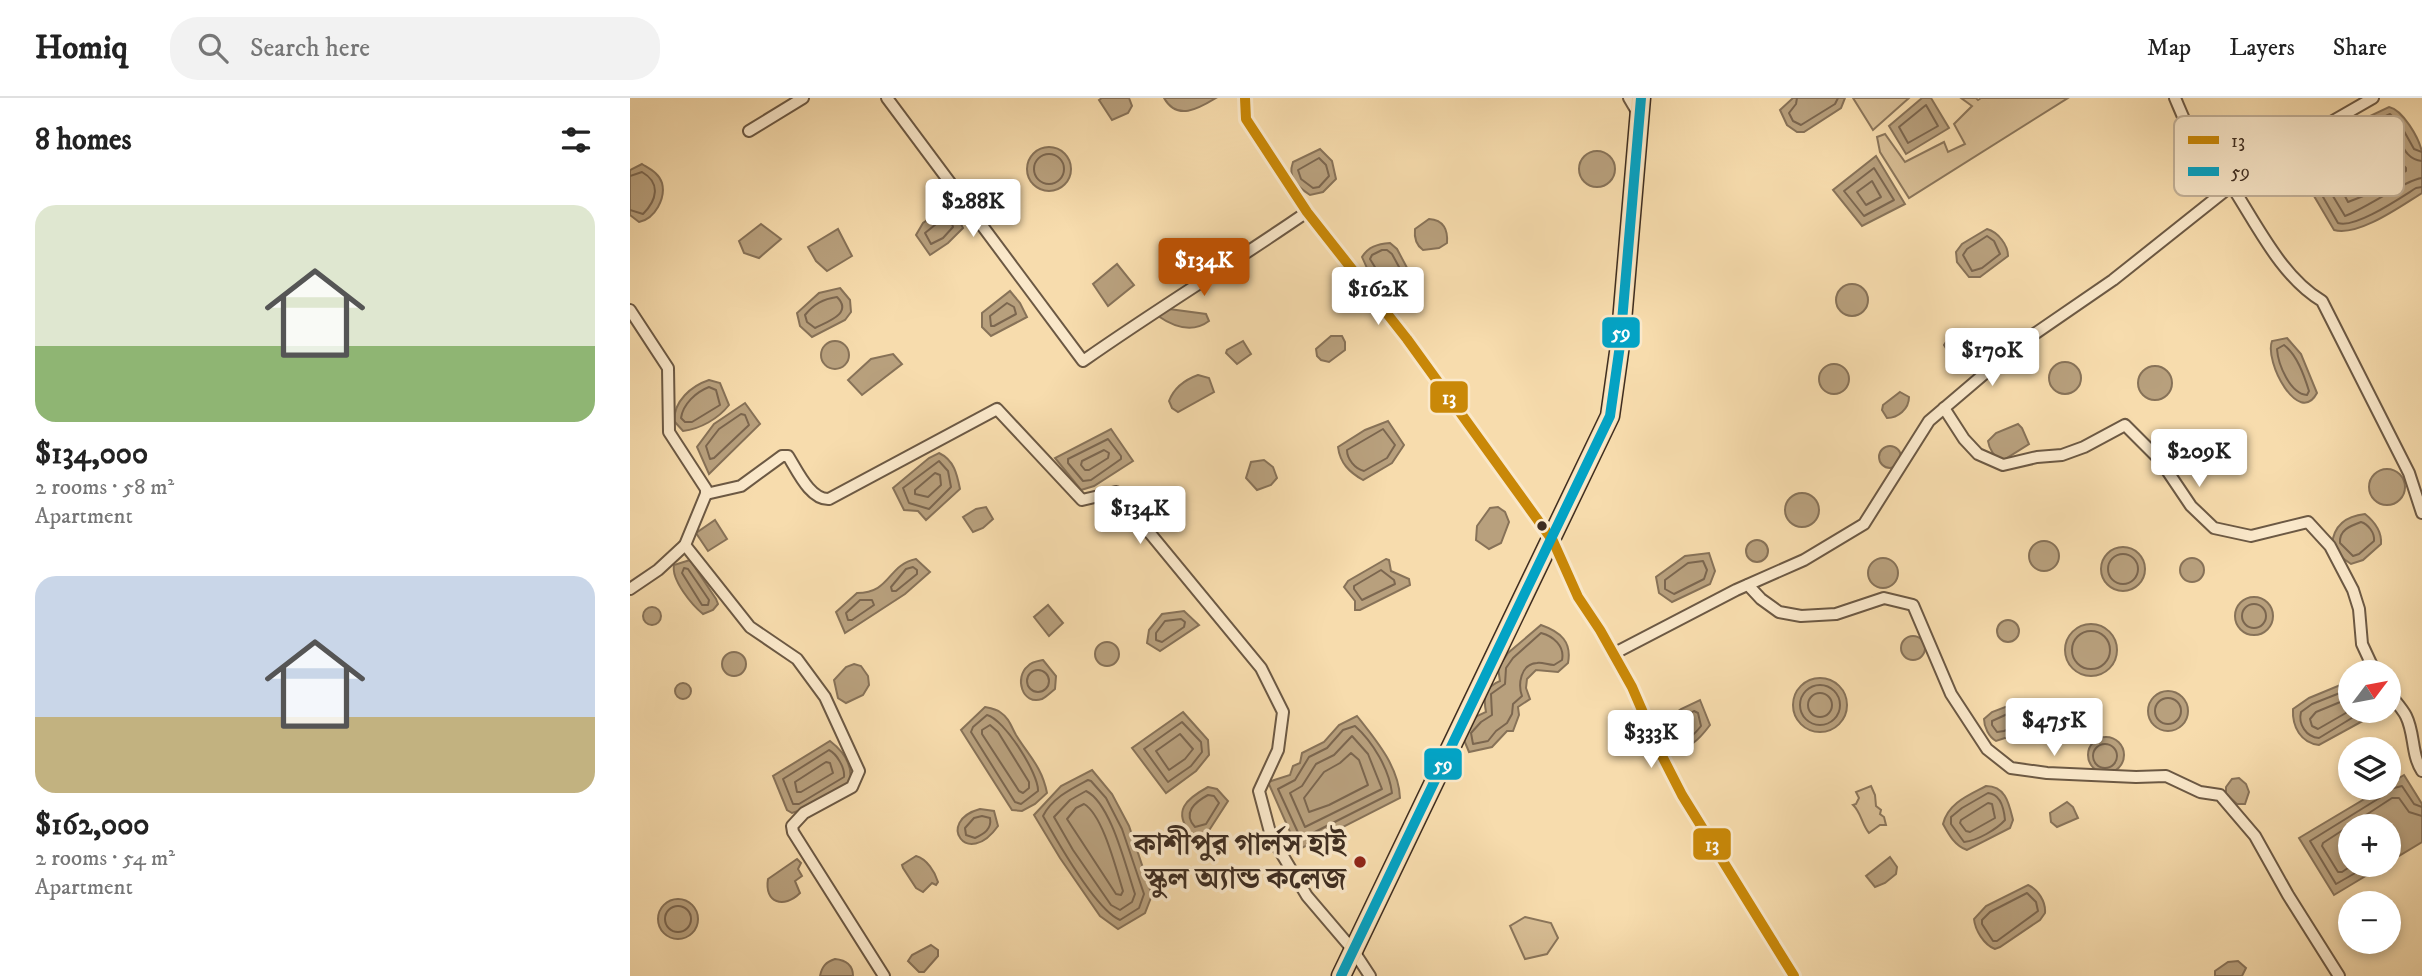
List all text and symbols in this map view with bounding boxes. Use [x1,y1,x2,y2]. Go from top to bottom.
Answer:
search box [170,17,660,80]
text: Homiq [35,28,128,69]
icon: search [194,29,232,67]
text: Search here [250,32,370,65]
text: Map [2147,33,2191,63]
text: Layers [2229,33,2295,63]
text: Share [2333,33,2387,63]
legend [2174,116,2404,196]
icon: filters [557,121,595,159]
text: 8 homes [35,122,132,159]
text: 13 [2231,130,2245,153]
text: 59 [2231,161,2250,184]
pin: $288K [924,180,1022,239]
text: $288K [941,187,1005,216]
pin: $134K [1155,238,1253,298]
text: $134K [1175,246,1233,275]
icon: home [252,250,378,376]
pin: $162K [1329,268,1427,327]
text: $162K [1348,275,1408,304]
line badge: 59 [1601,316,1641,349]
text: 59 [1611,322,1630,345]
pin: $170K [1943,328,2041,388]
text: $170K [1961,336,2023,365]
line badge: 13 [1429,380,1469,414]
text: 13 [1442,387,1456,410]
pin: $209K [2150,430,2248,489]
text: $134,000 [35,436,148,473]
text: $209K [2167,437,2231,466]
text: 2 rooms · 58 m² [35,473,174,502]
pin: $134K [1091,486,1189,546]
text: $134K [1111,494,1169,523]
text: Apartment [35,502,133,531]
unlabelled marker [1535,519,1549,533]
icon: home [252,621,378,747]
north arrow [2338,660,2401,723]
map controls [2338,660,2401,954]
pin: $475K [2005,698,2103,758]
text: $475K [2022,706,2086,735]
pin: $333K [1602,710,1700,770]
text: $333K [1624,718,1678,747]
button: layers [2338,737,2401,800]
line badge: 59 [1423,747,1463,781]
text: 59 [1433,754,1452,777]
text: $162,000 [35,807,149,844]
button: + [2338,814,2401,877]
place label: কাশীপুর গার্লস হাই স্কুল অ্যান্ড কলেজ [1131,825,1348,898]
line badge: 13 [1692,827,1732,861]
text: 13 [1705,834,1719,857]
text: 2 rooms · 54 m² [35,844,175,873]
marker: কাশীপুর গার্লস হাই স্কুল অ্যান্ড কলেজ [1352,854,1368,870]
text: Apartment [35,873,133,902]
button: − [2338,891,2401,954]

